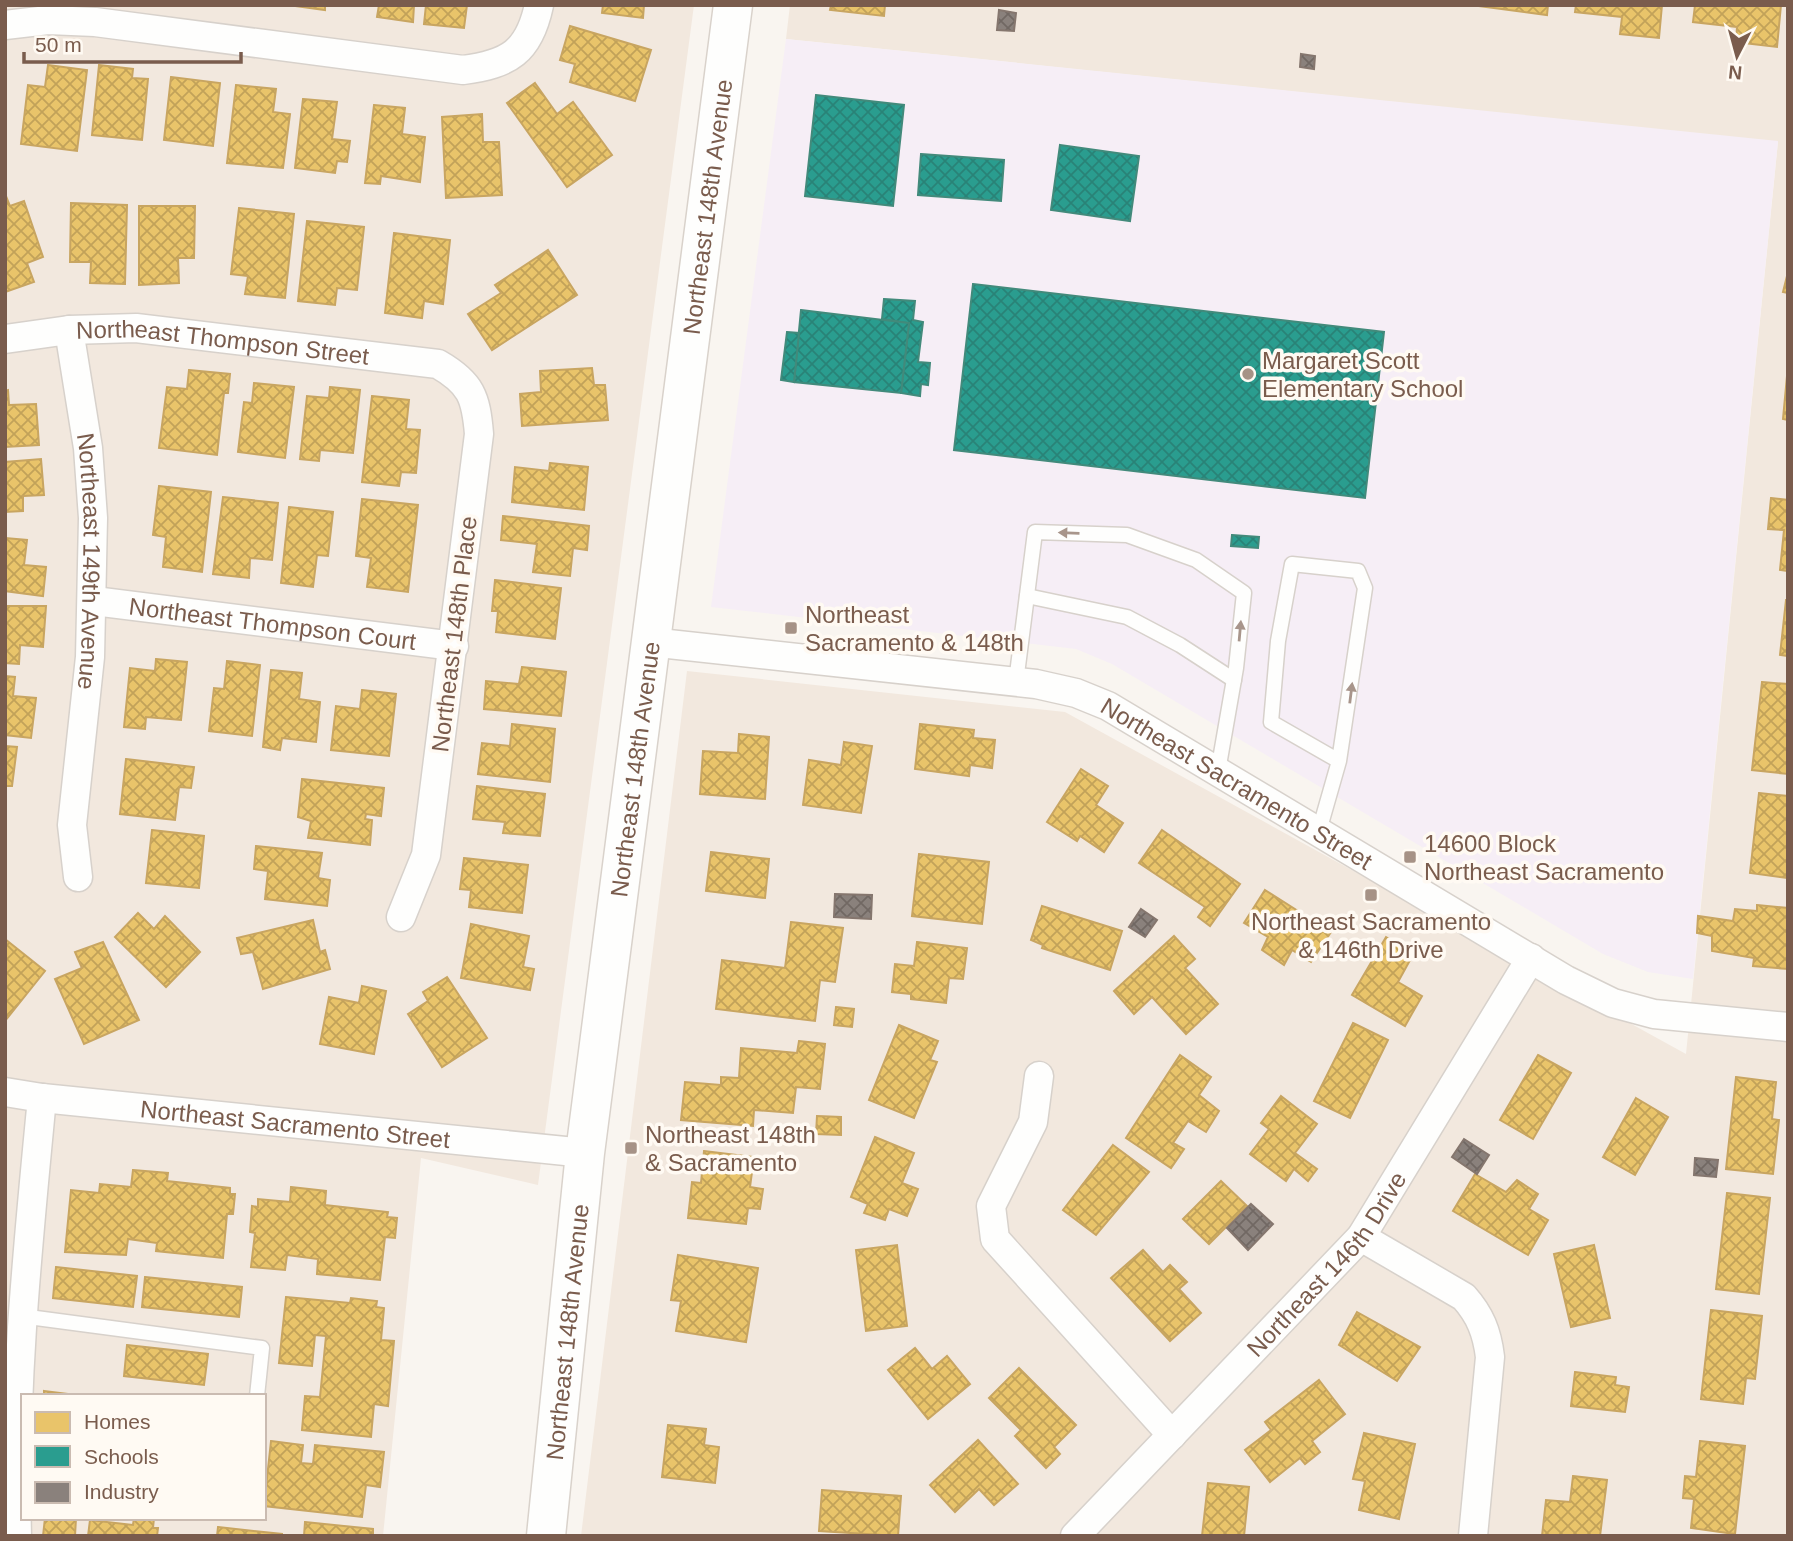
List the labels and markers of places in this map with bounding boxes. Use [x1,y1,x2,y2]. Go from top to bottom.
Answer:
place label: Margaret Scott Elementary School [1262,347,1463,402]
marker: Margaret Scott Elementary School [1240,366,1256,382]
place label: Northeast Sacramento & 148th [805,601,1024,656]
marker: Northeast Sacramento & 148th [783,620,799,636]
place label: 14600 Block Northeast Sacramento [1424,830,1664,885]
marker: 14600 Block Northeast Sacramento [1402,849,1418,865]
marker: Northeast Sacramento & 146th Drive [1363,887,1379,903]
place label: Northeast Sacramento & 146th Drive [1251,908,1491,963]
place label: Northeast 148th & Sacramento [645,1121,816,1176]
marker: Northeast 148th & Sacramento [623,1140,639,1156]

